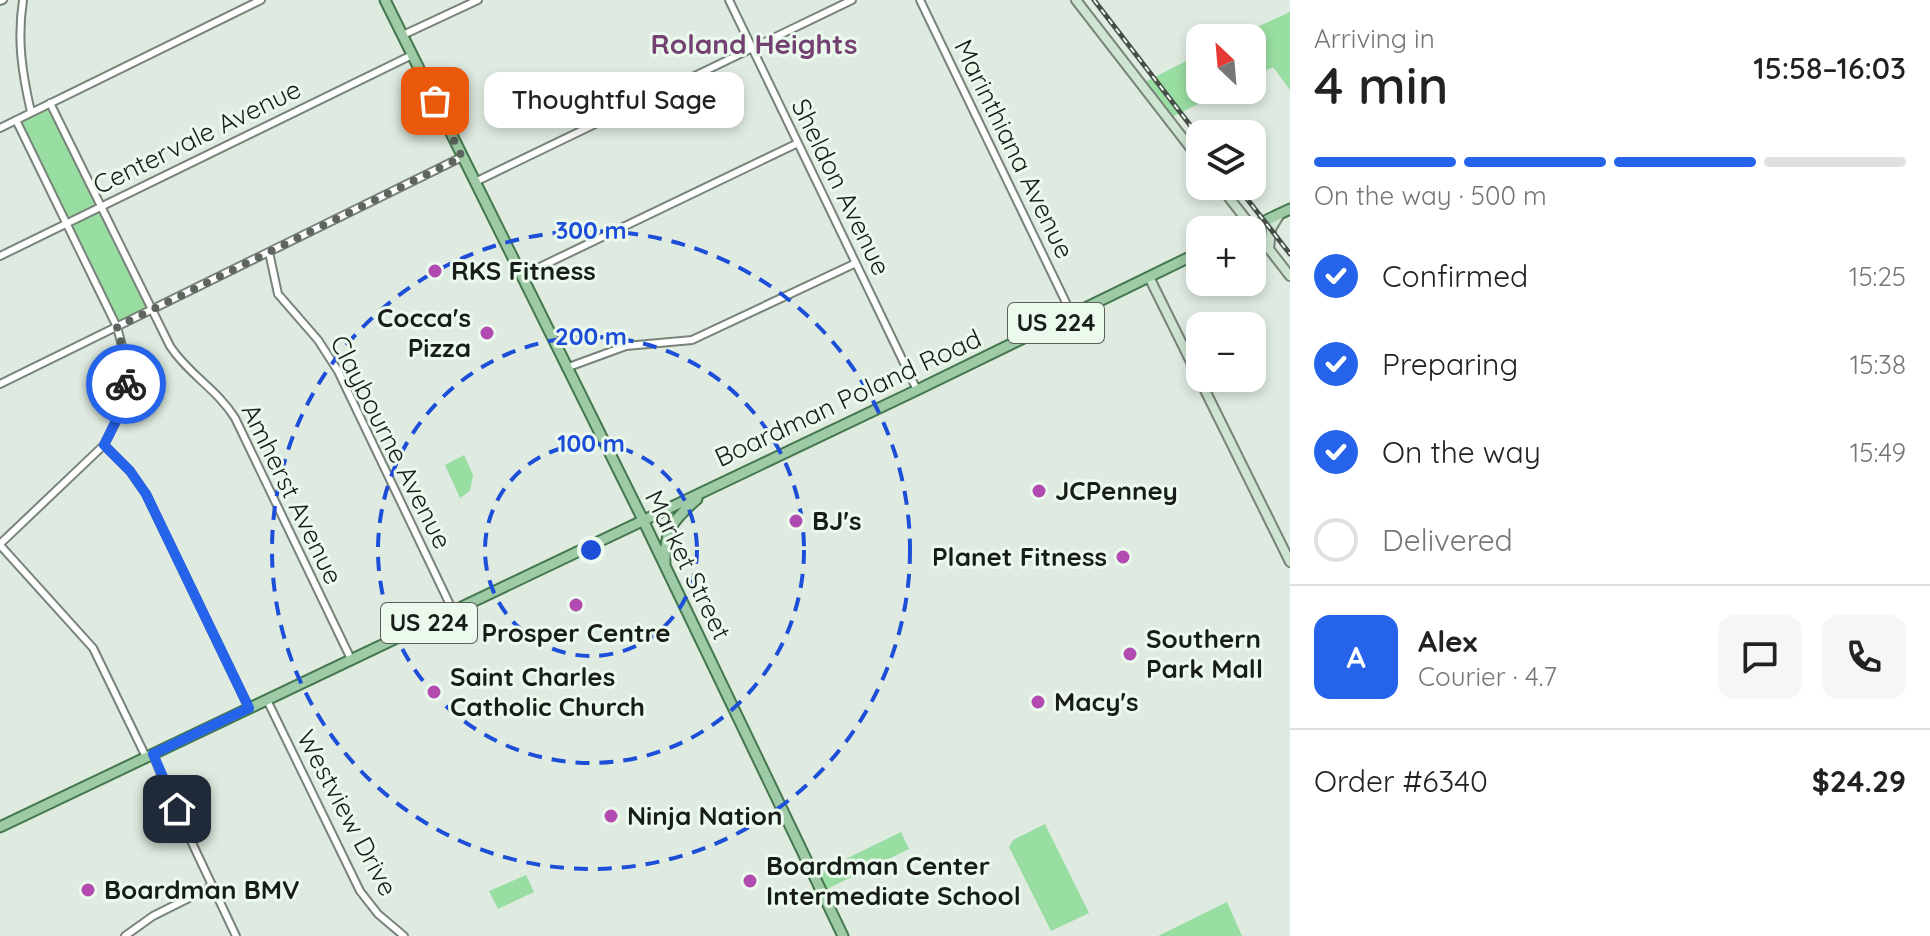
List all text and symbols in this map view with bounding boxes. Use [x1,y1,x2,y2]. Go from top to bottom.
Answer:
text: Arriving in [1314,22,1435,55]
north arrow [1186,24,1266,104]
map controls [1186,24,1266,392]
district label: Roland Heights [651,26,857,61]
street label: Marinthiana Avenue [947,34,1082,264]
text: 15:58–16:03 [1753,49,1906,87]
text: 4 min [1314,52,1448,117]
pin [401,67,469,135]
street label: Centervale Avenue [87,72,306,201]
callout: Thoughtful Sage [483,73,743,129]
icon: bag [413,79,457,123]
text: Thoughtful Sage [511,83,717,116]
street label: Sheldon Avenue [784,93,898,280]
button: layers [1186,120,1266,200]
text: On the way · 500 m [1314,179,1547,212]
text: 300 m [555,215,627,245]
button: + [1186,216,1266,296]
place label: RKS Fitness [451,254,596,287]
icon: check [1314,254,1358,298]
text: Confirmed [1382,257,1528,295]
text: 15:25 [1849,260,1906,293]
marker: RKS Fitness [426,262,444,280]
place label: Cocca's Pizza [377,301,471,364]
road number: US 224 [1008,303,1104,343]
button: − [1186,312,1266,392]
text: 200 m [555,321,627,351]
street label: Boardman Poland Road [709,321,986,474]
marker: Cocca's Pizza [478,324,496,342]
street label: Claybourne Avenue [323,329,460,554]
icon: check [1314,342,1358,386]
courier [86,344,166,424]
text: Preparing [1382,345,1518,383]
text: 15:38 [1850,348,1906,381]
icon: bike [104,362,148,406]
street label: Amherst Avenue [234,398,350,590]
text: 100 m [557,428,625,458]
icon: check [1314,430,1358,474]
text: On the way [1382,433,1541,471]
text: 15:49 [1850,436,1906,469]
place label: JCPenney [1055,474,1178,507]
marker: JCPenney [1030,482,1048,500]
street label: Market Street [638,485,739,645]
place label: BJ's [812,504,861,537]
marker: BJ's [787,512,805,530]
text: Delivered [1382,521,1513,559]
centre of rings [577,536,605,564]
place label: Planet Fitness [932,540,1107,573]
marker: Planet Fitness [1114,548,1132,566]
marker: Prosper Centre [567,596,585,614]
road number: US 224 [381,603,477,643]
button: chat [1718,615,1802,699]
button: phone [1822,615,1906,699]
place label: Prosper Centre [481,616,671,649]
place label: Southern Park Mall [1146,622,1263,685]
text: Alex [1418,622,1477,660]
text: A [1346,638,1366,676]
marker: Southern Park Mall [1121,645,1139,663]
place label: Saint Charles Catholic Church [450,660,645,723]
text: Courier · 4.7 [1418,660,1557,693]
marker: Saint Charles Catholic Church [425,683,443,701]
place label: Macy's [1054,685,1138,718]
marker: Macy's [1029,693,1047,711]
street label: Westview Drive [290,724,405,902]
text: Order #6340 [1314,762,1488,800]
text: $24.29 [1812,762,1906,800]
pin [143,775,211,843]
icon: home [155,787,199,831]
place label: Ninja Nation [627,799,782,832]
marker: Ninja Nation [602,807,620,825]
place label: Boardman Center Intermediate School [766,849,1021,912]
marker: Boardman Center Intermediate School [741,872,759,890]
place label: Boardman BMV [104,873,300,906]
marker: Boardman BMV [79,881,97,899]

